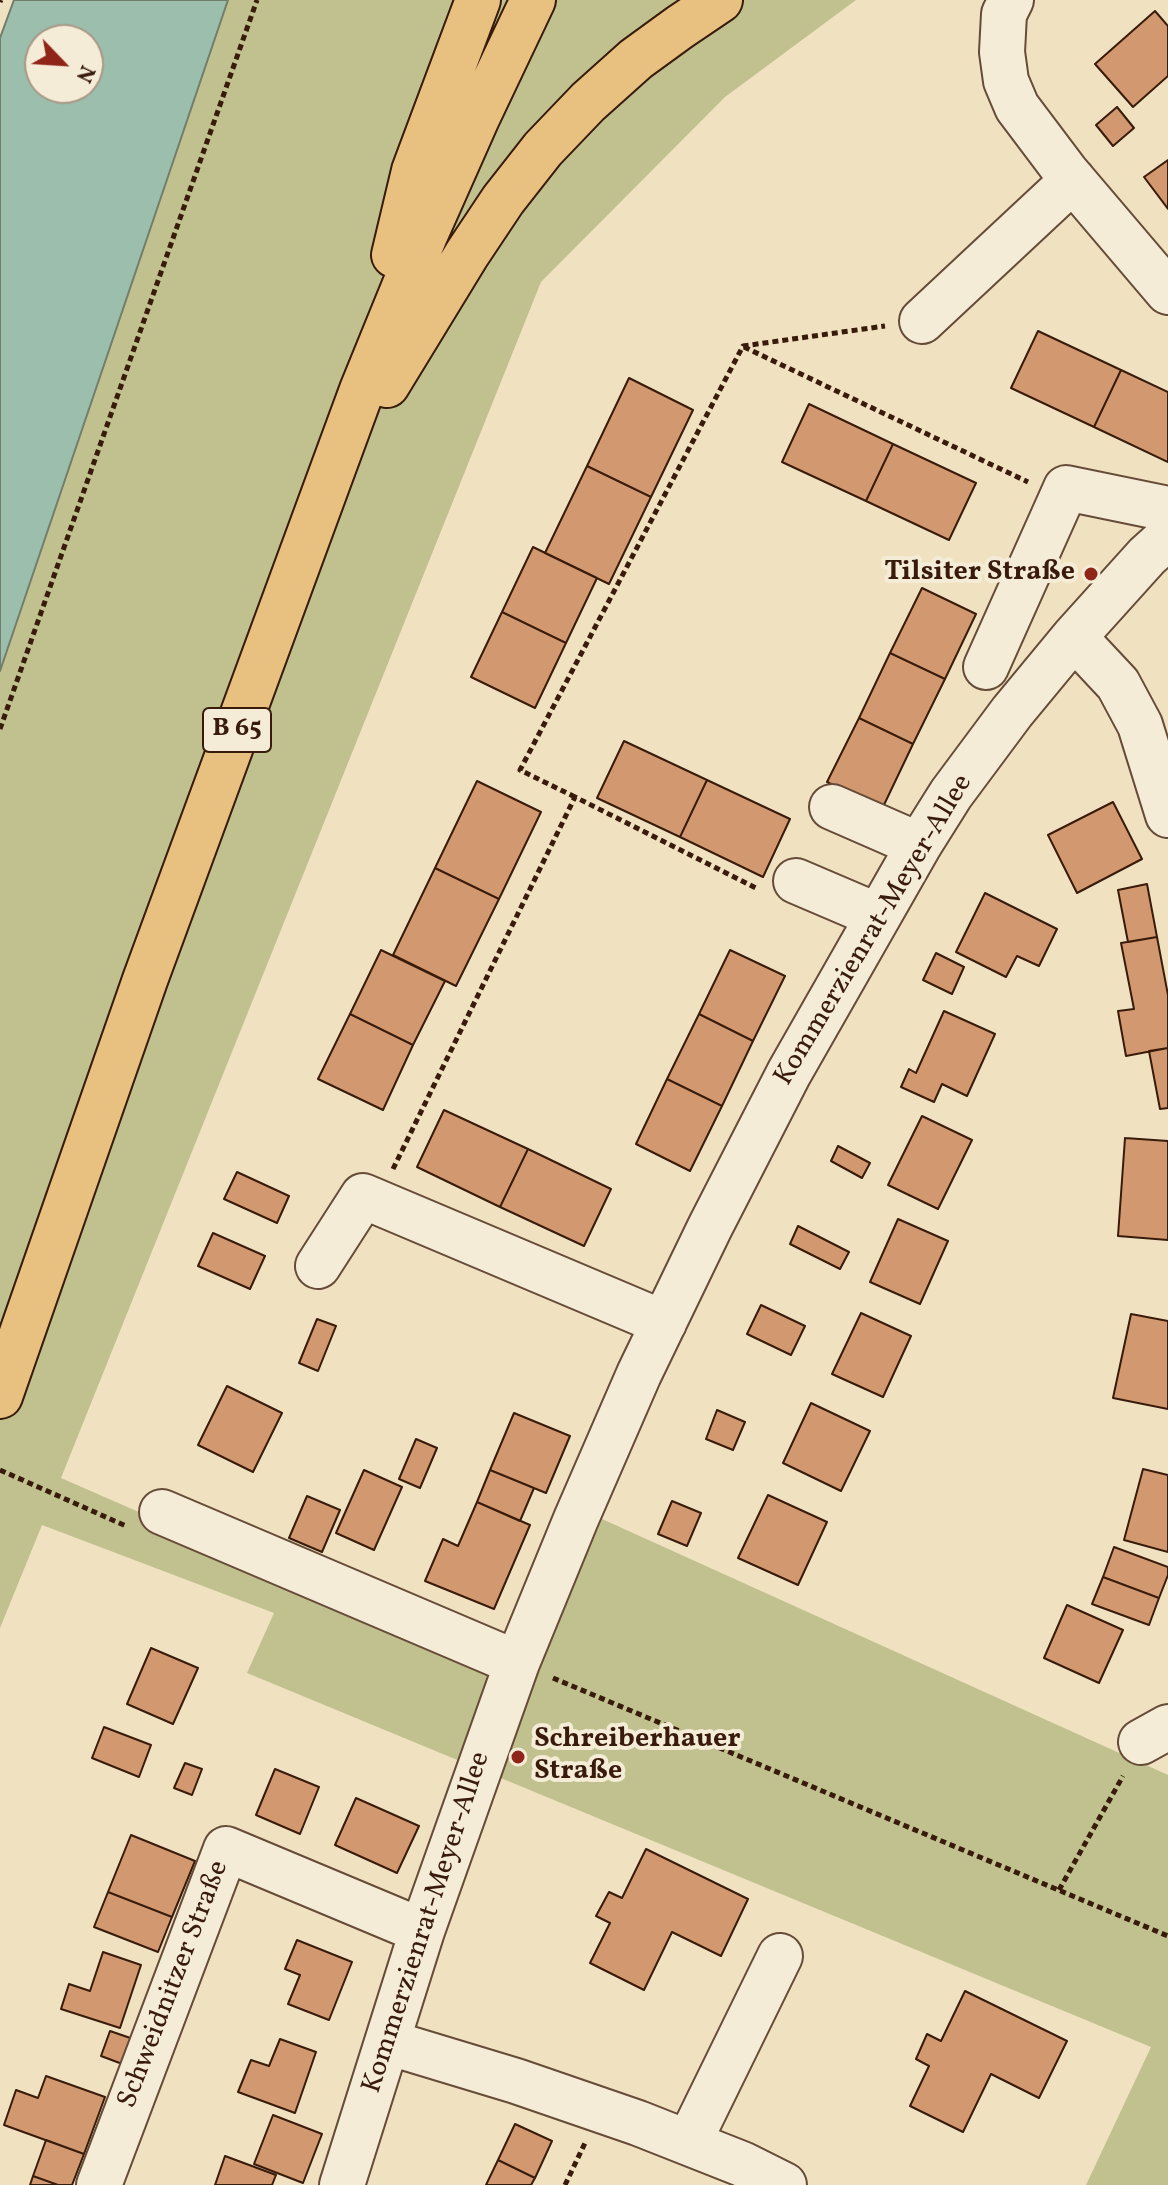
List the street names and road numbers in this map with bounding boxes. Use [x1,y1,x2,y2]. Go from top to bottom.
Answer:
road number: B 65 [203,708,271,752]
street label: Kommerzienrat-Meyer-Allee [769,769,981,1093]
street label: Kommerzienrat-Meyer-Allee [357,1748,499,2098]
street label: Schweidnitzer Straße [112,1857,238,2113]

